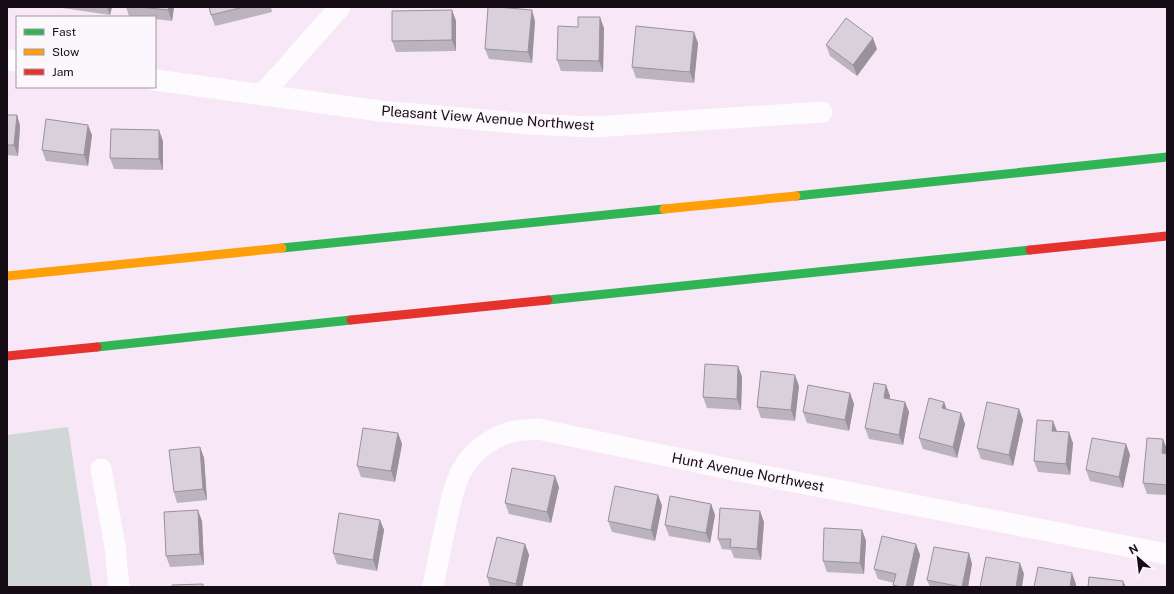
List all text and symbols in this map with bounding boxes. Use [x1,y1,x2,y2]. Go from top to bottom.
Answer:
legend [16,16,156,88]
text: Fast [52,25,77,39]
text: Slow [52,45,80,59]
text: Jam [52,65,74,79]
street label: Pleasant View Avenue Northwest [381,103,595,133]
street label: Hunt Avenue Northwest [670,449,826,495]
north arrow [1118,538,1158,578]
text: N [1127,542,1140,556]

